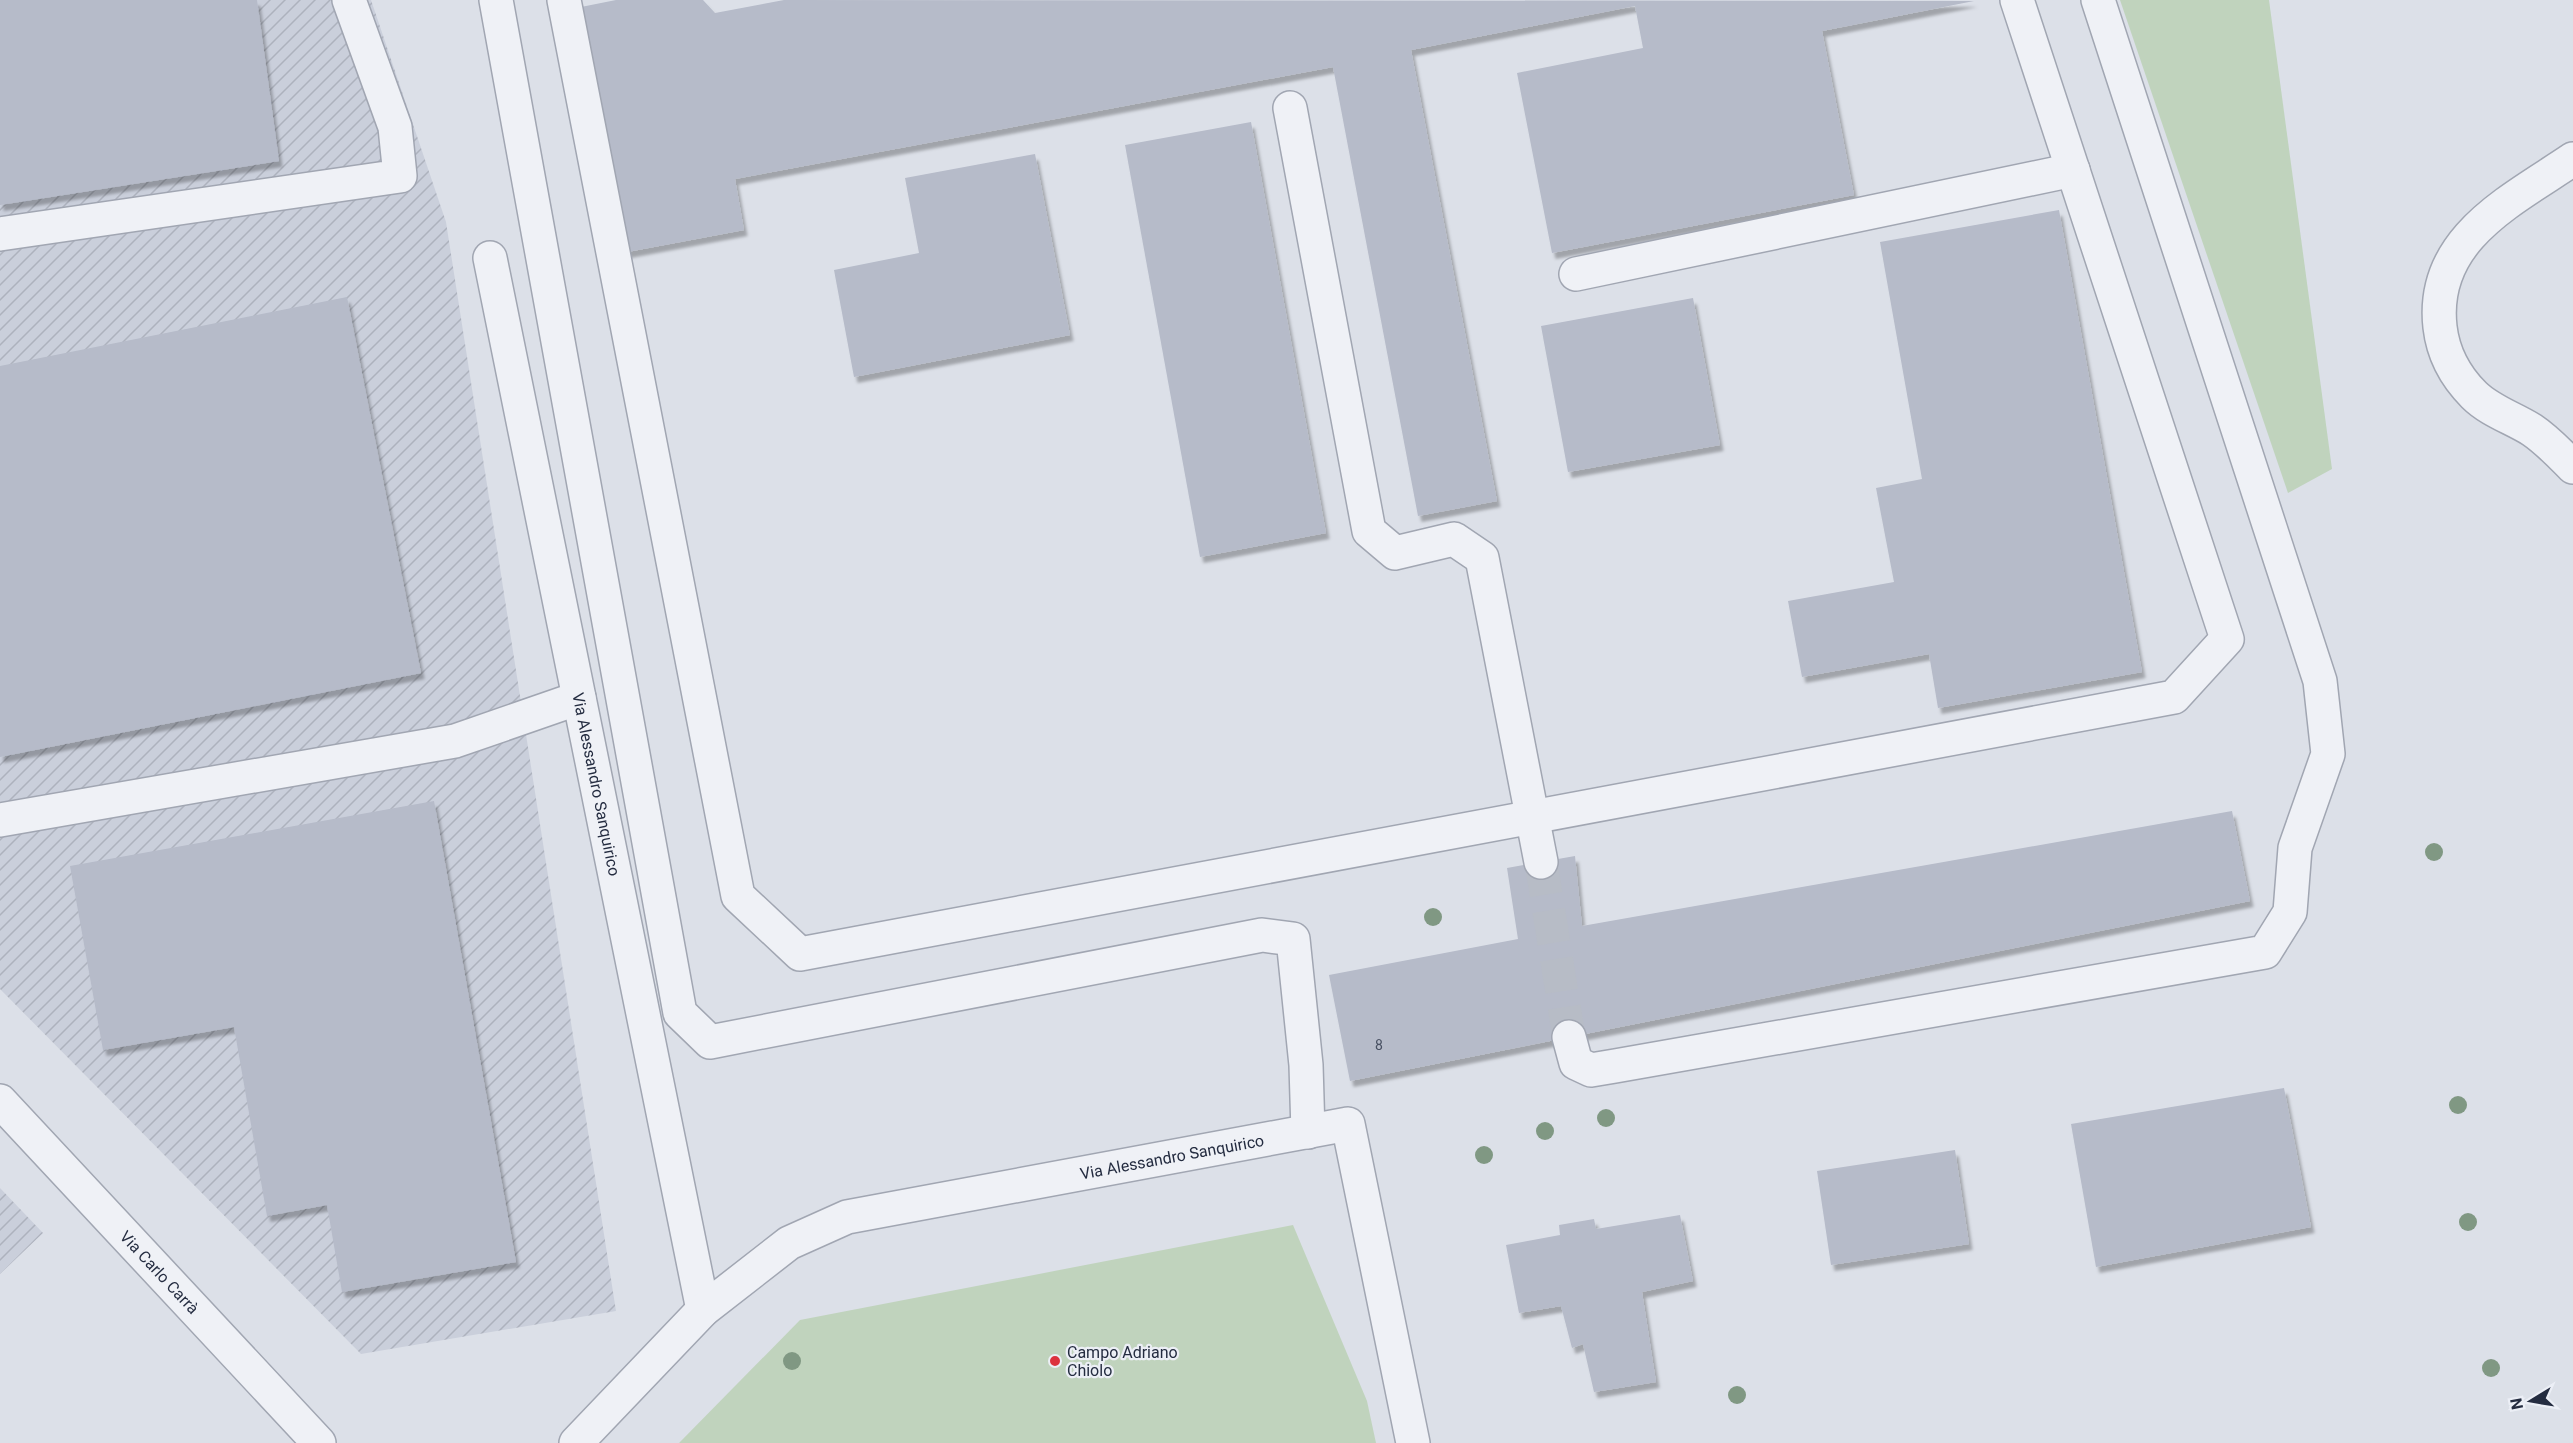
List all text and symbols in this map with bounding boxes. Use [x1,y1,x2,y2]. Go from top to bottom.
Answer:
street label: Via Alessandro Sanquirico [569,691,624,878]
house number: 8 [1375,1037,1383,1053]
street label: Via Alessandro Sanquirico [1078,1130,1265,1183]
street label: Via Carlo Carrà [116,1227,203,1318]
place label: Campo Adriano Chiolo [1067,1343,1178,1380]
marker: Campo Adriano Chiolo [1048,1354,1062,1368]
north arrow [2501,1371,2561,1431]
text: N [2506,1396,2527,1411]

